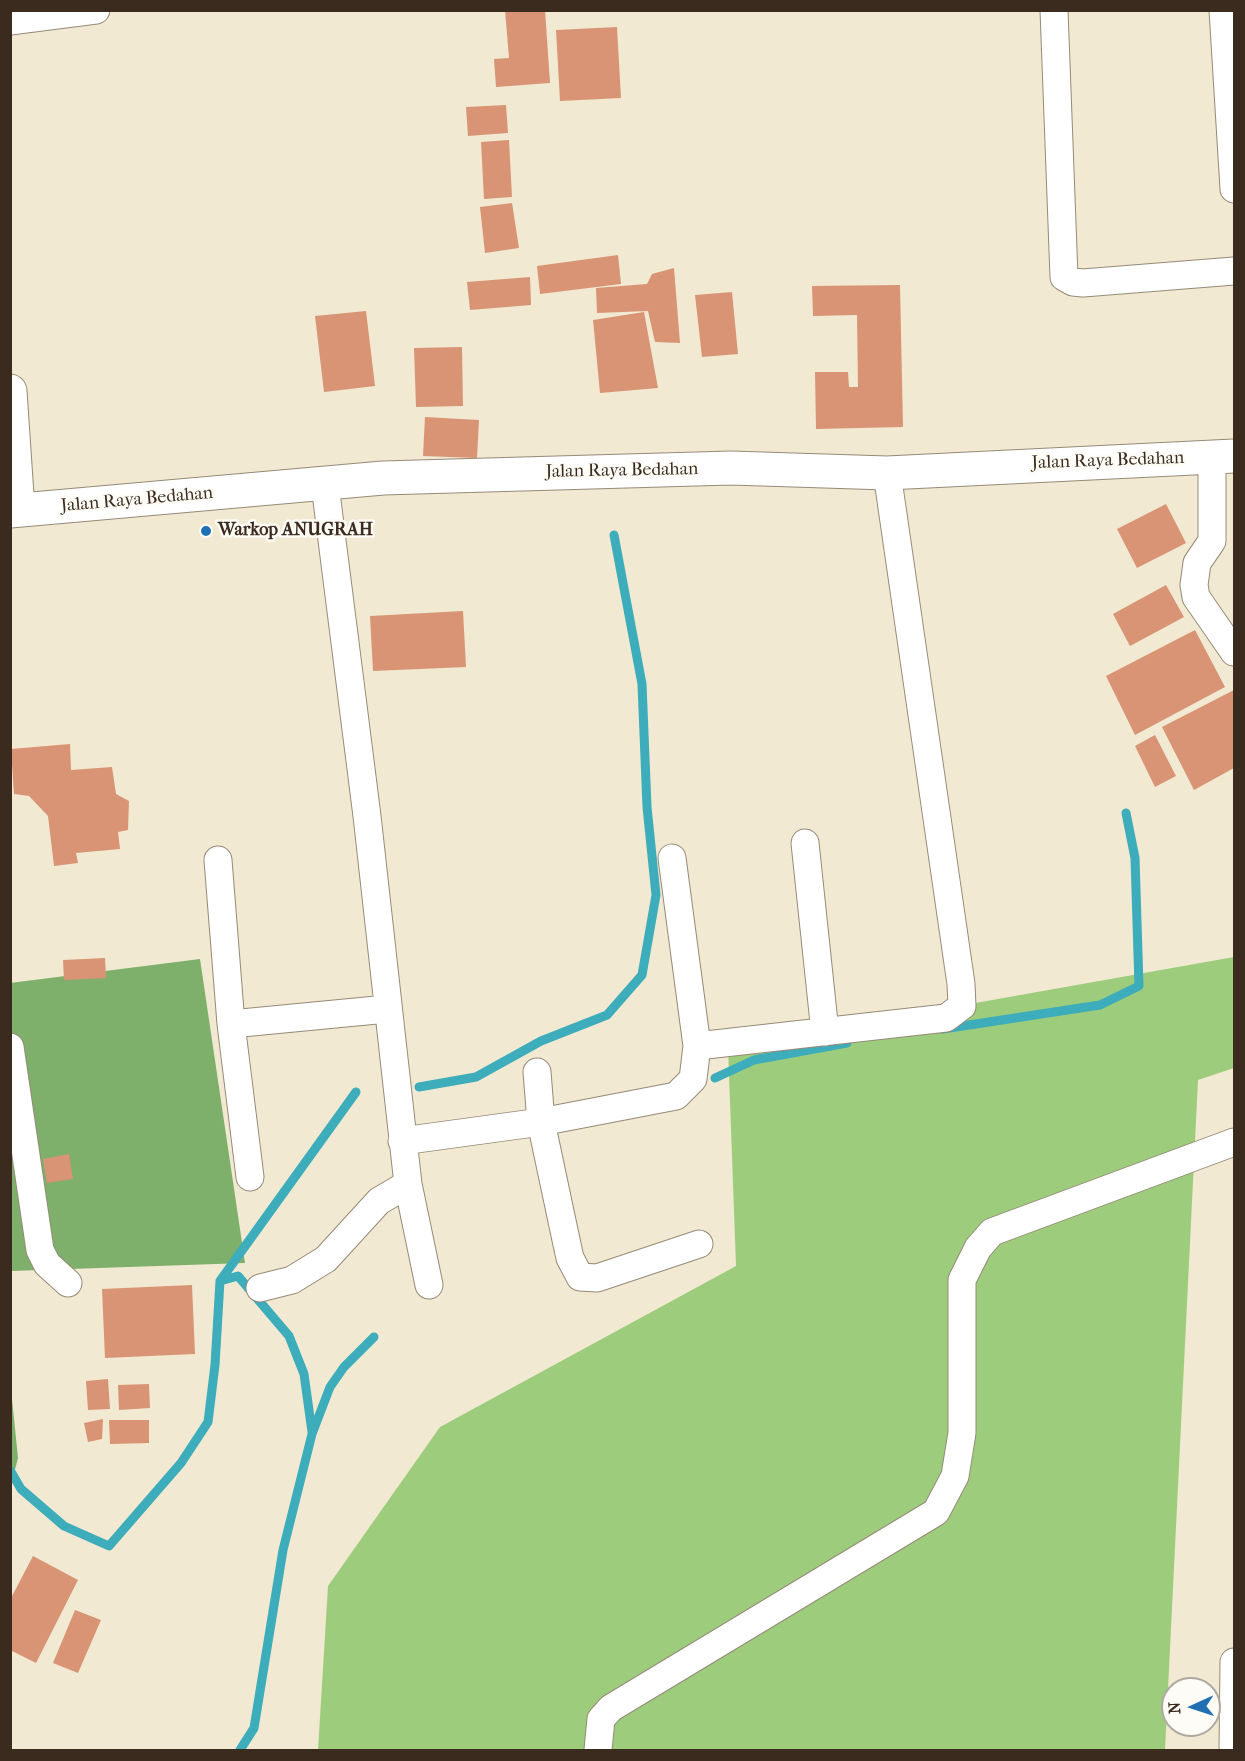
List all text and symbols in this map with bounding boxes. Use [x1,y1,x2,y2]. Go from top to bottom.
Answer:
street label: Jalan Raya Bedahan [1031,448,1185,474]
street label: Jalan Raya Bedahan [545,459,699,483]
street label: Jalan Raya Bedahan [60,483,214,517]
place label: Warkop ANUGRAH [218,520,373,542]
marker: Warkop ANUGRAH [199,524,213,538]
north arrow [1161,1677,1221,1737]
text: N [1165,1701,1184,1714]

